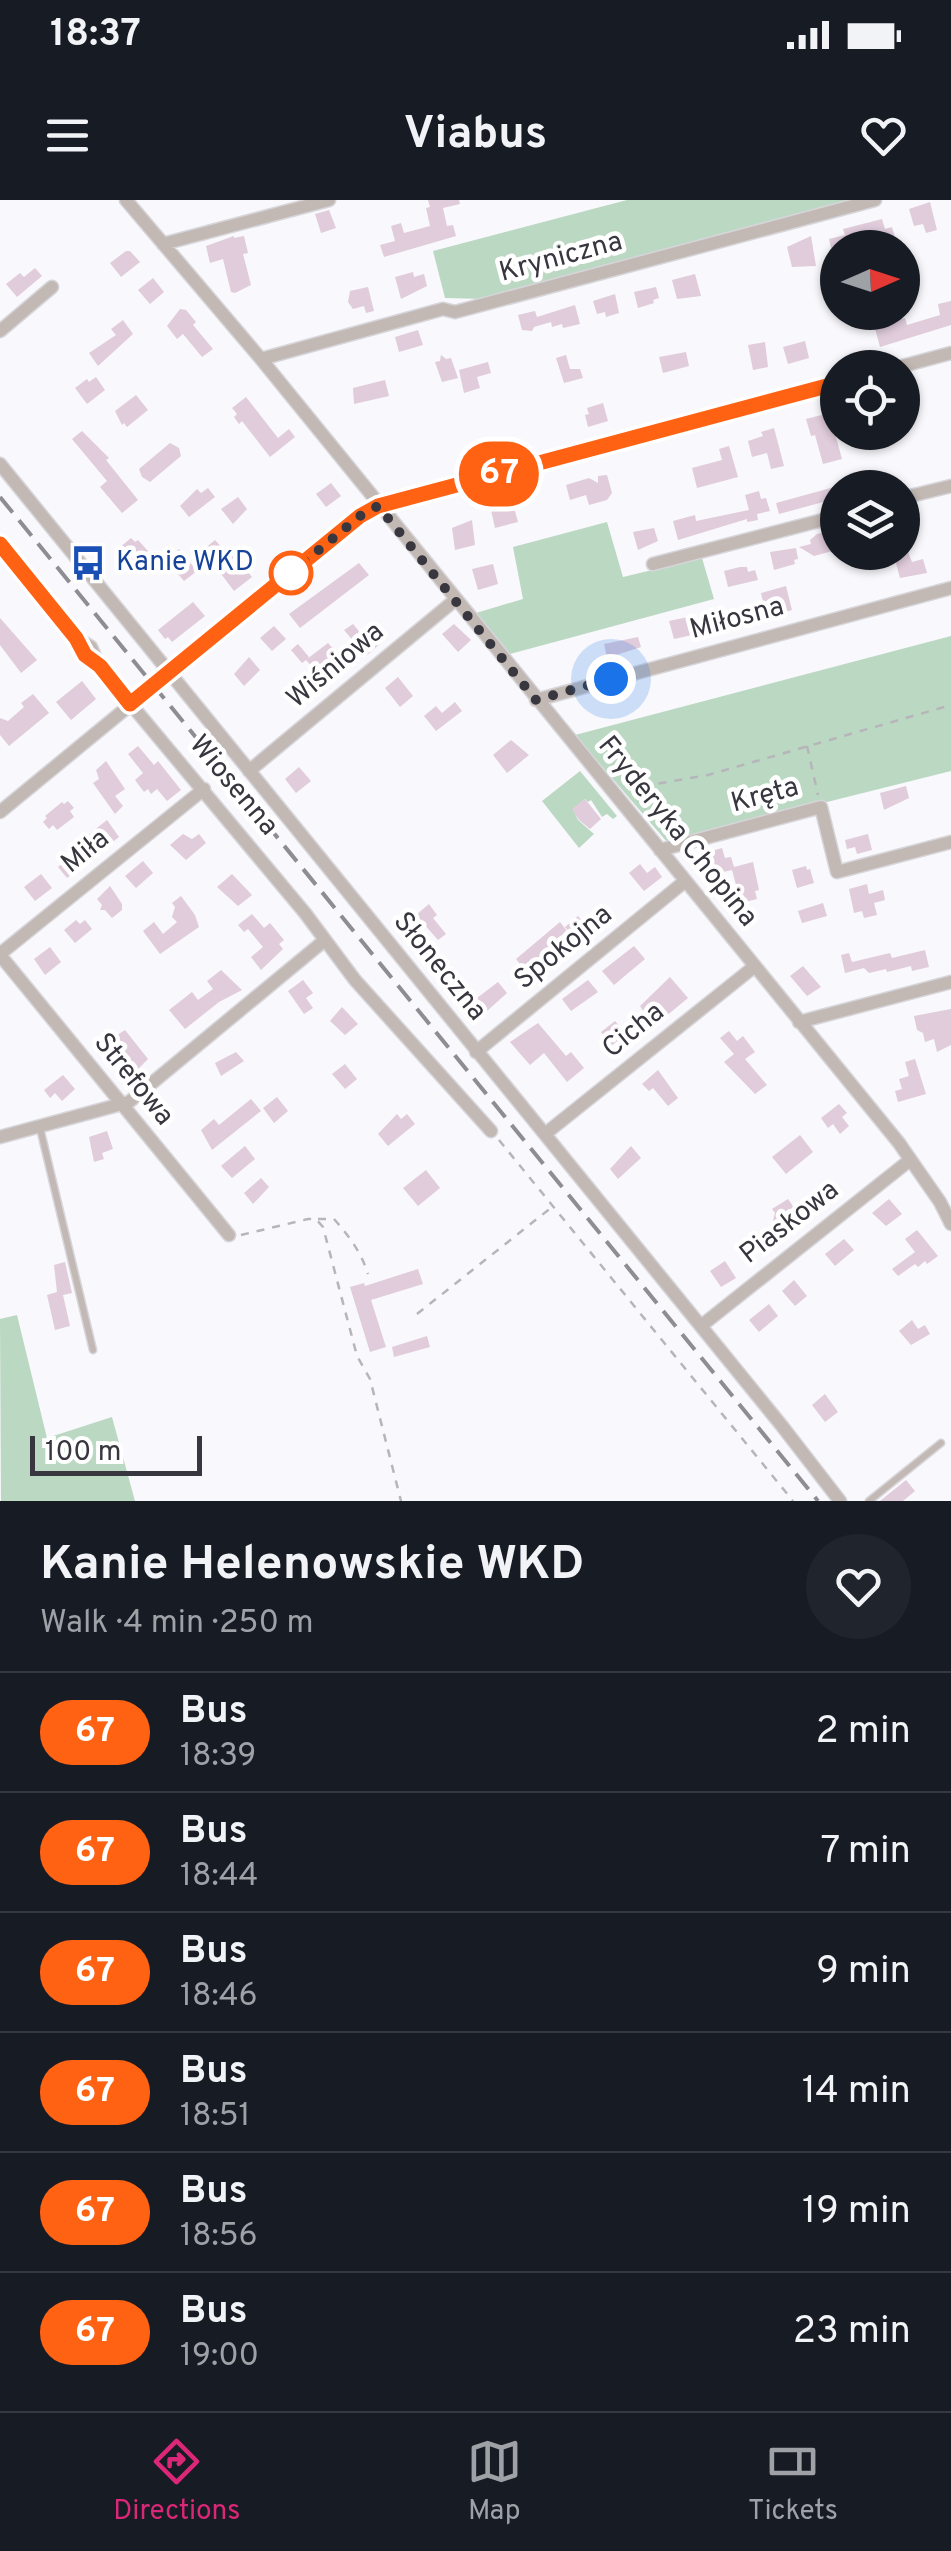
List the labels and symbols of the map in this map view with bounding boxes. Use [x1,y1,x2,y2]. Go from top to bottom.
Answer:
street label: Kryniczna [495,224,627,292]
north arrow [820,230,920,330]
line badge: 67 [454,442,544,506]
bus stop icon: Kanie WKD [69,544,107,582]
place label: Kanie WKD [116,545,254,581]
unlabelled marker [270,552,312,594]
street label: Miłosna [686,589,788,649]
street label: Wiśniowa [280,615,392,717]
your location [586,654,636,704]
street label: Wiosenna [180,728,286,844]
street label: Fryderyka Chopina [589,729,765,935]
street label: Kręta [727,770,803,822]
street label: Miła [55,822,117,882]
street label: Spokojna [508,897,620,999]
street label: Słoneczna [384,905,494,1029]
street label: Cicha [596,995,672,1067]
street label: Strefowa [85,1026,181,1134]
street label: Piaskowa [733,1173,847,1273]
scale bar [30,1431,202,1476]

